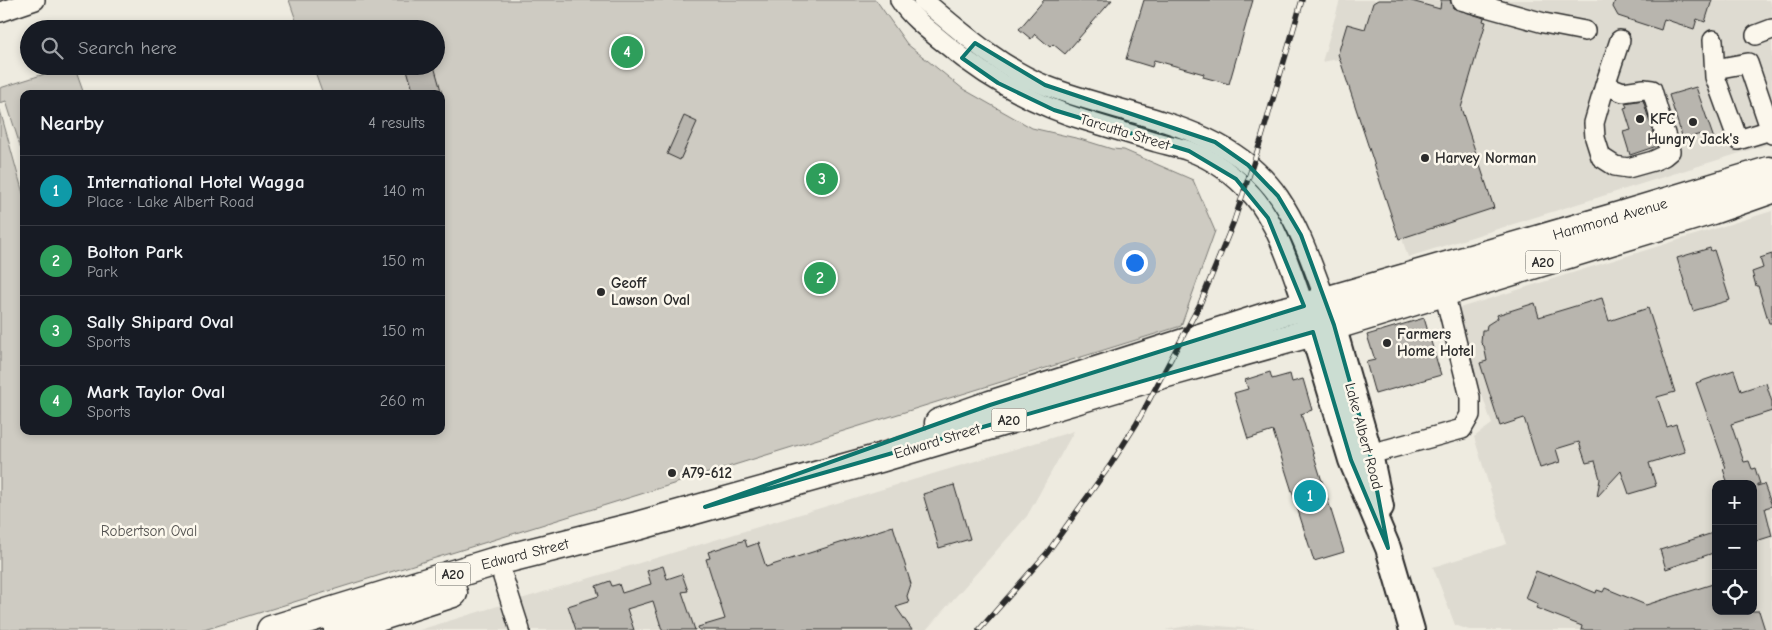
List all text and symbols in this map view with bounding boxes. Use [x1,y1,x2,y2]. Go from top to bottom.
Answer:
search box [20,20,445,75]
pin: 4 [611,33,643,71]
icon: search [38,34,66,62]
text: Search here [78,37,177,59]
street label: Tarcutta Street [1078,110,1173,154]
place label: KFC [1650,110,1676,128]
text: Nearby [40,111,104,135]
marker: KFC [1634,113,1646,125]
text: 4 results [368,114,425,132]
marker: Hungry Jack's [1687,116,1699,128]
place label: Hungry Jack's [1647,130,1739,148]
place label: Harvey Norman [1435,149,1536,167]
marker: Harvey Norman [1419,152,1431,164]
pin: 3 [806,160,838,198]
text: International Hotel Wagga [87,171,305,193]
text: 1 [53,182,59,200]
text: 140 m [383,182,425,200]
text: Place · Lake Albert Road [87,193,254,211]
street label: Hammond Avenue [1551,194,1670,244]
text: Bolton Park [87,241,183,263]
your location [1122,250,1148,276]
road number: A20 [1526,250,1560,274]
text: 2 [52,252,60,270]
text: 150 m [382,252,425,270]
pin: 2 [804,259,836,297]
text: Park [87,263,118,281]
place label: Geoff Lawson Oval [611,274,690,309]
marker: Geoff Lawson Oval [595,286,607,298]
text: Sally Shipard Oval [87,311,234,333]
text: 3 [52,322,60,340]
text: 150 m [382,322,425,340]
place label: Farmers Home Hotel [1397,325,1474,360]
text: Sports [87,333,130,351]
marker: Farmers Home Hotel [1381,337,1393,349]
text: Mark Taylor Oval [87,381,225,403]
street label: Lake Albert Road [1341,381,1387,491]
text: 4 [52,392,60,410]
text: 260 m [380,392,425,410]
text: Sports [87,403,130,421]
road number: A20 [992,408,1026,432]
street label: Edward Street [892,419,983,463]
place label: A79-612 [682,464,732,482]
marker: A79-612 [666,467,678,479]
pin: 1 [1294,477,1326,515]
map controls [1712,480,1757,615]
button: + [1712,480,1757,525]
park label: Robertson Oval [101,522,197,540]
button: − [1712,525,1757,570]
street label: Edward Street [479,534,571,574]
road number: A20 [436,562,470,586]
button: locate [1712,570,1757,615]

